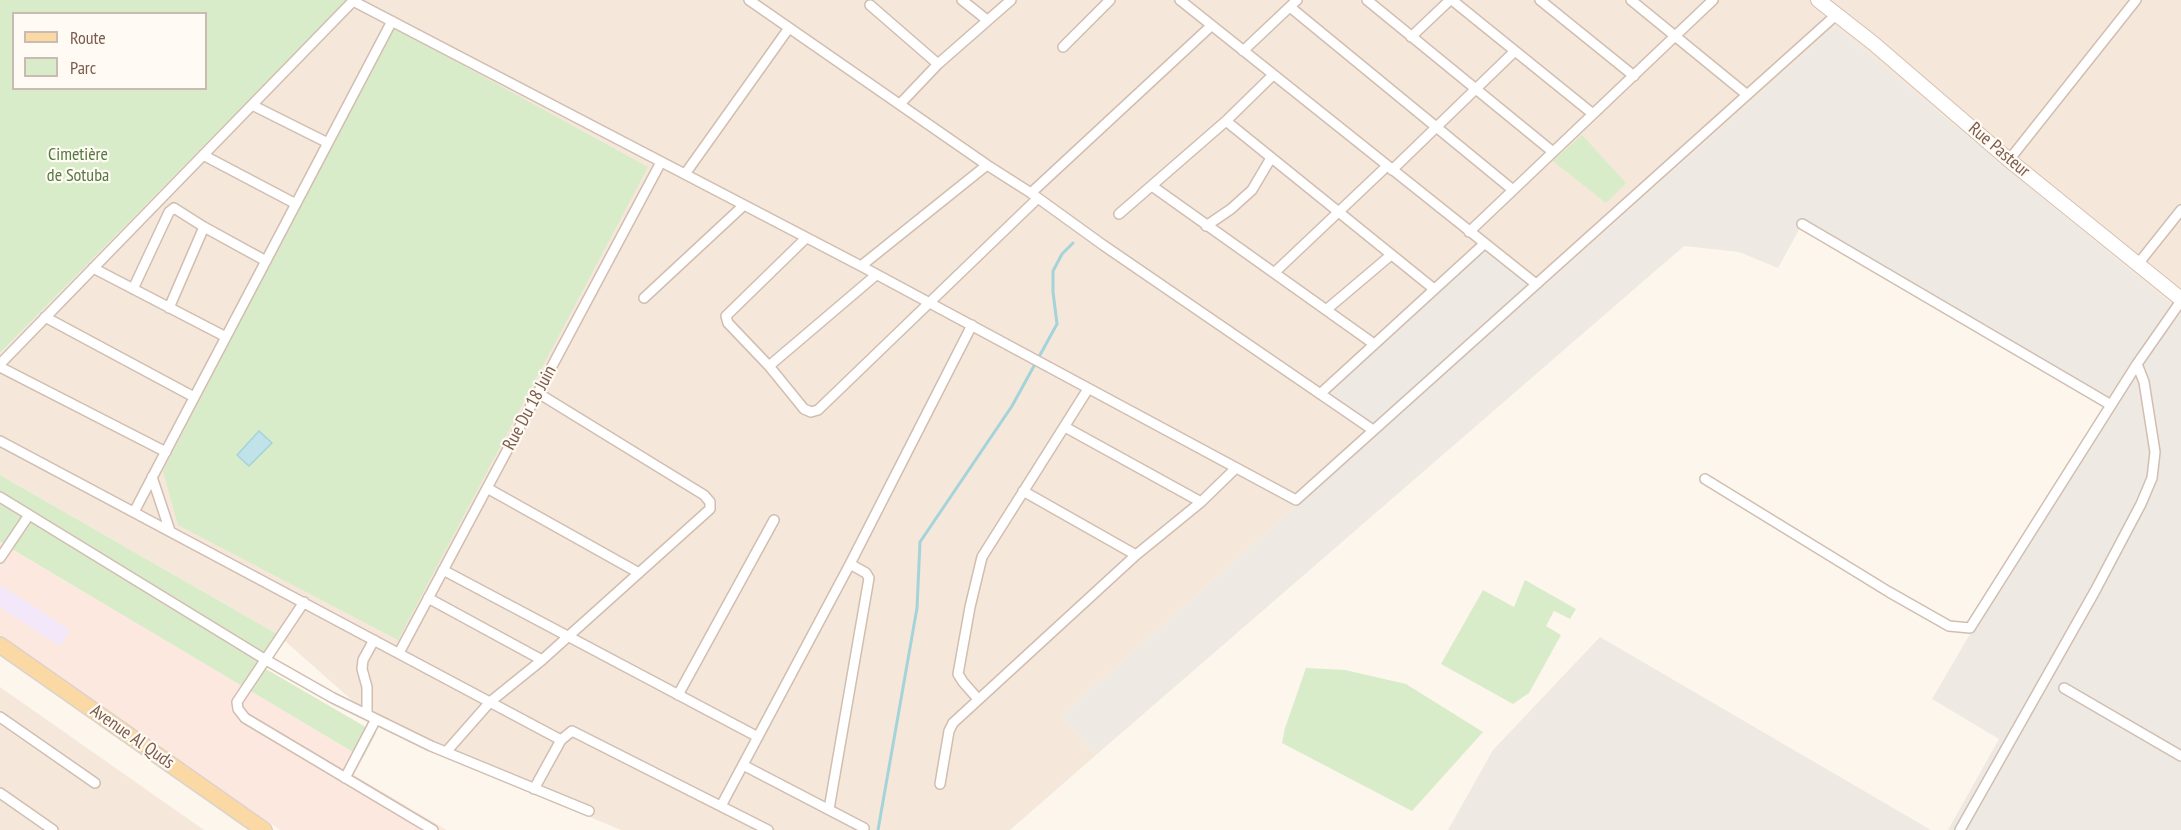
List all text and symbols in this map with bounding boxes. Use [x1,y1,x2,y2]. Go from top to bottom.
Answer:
legend [12,12,207,90]
text: Route [70,26,106,49]
text: Parc [70,56,96,79]
street label: Rue Pasteur [1964,118,2034,182]
park label: Cimetière de Sotuba [47,144,109,186]
street label: Rue Du 18 Juin [499,362,561,454]
street label: Avenue Al Quds [86,700,178,774]

